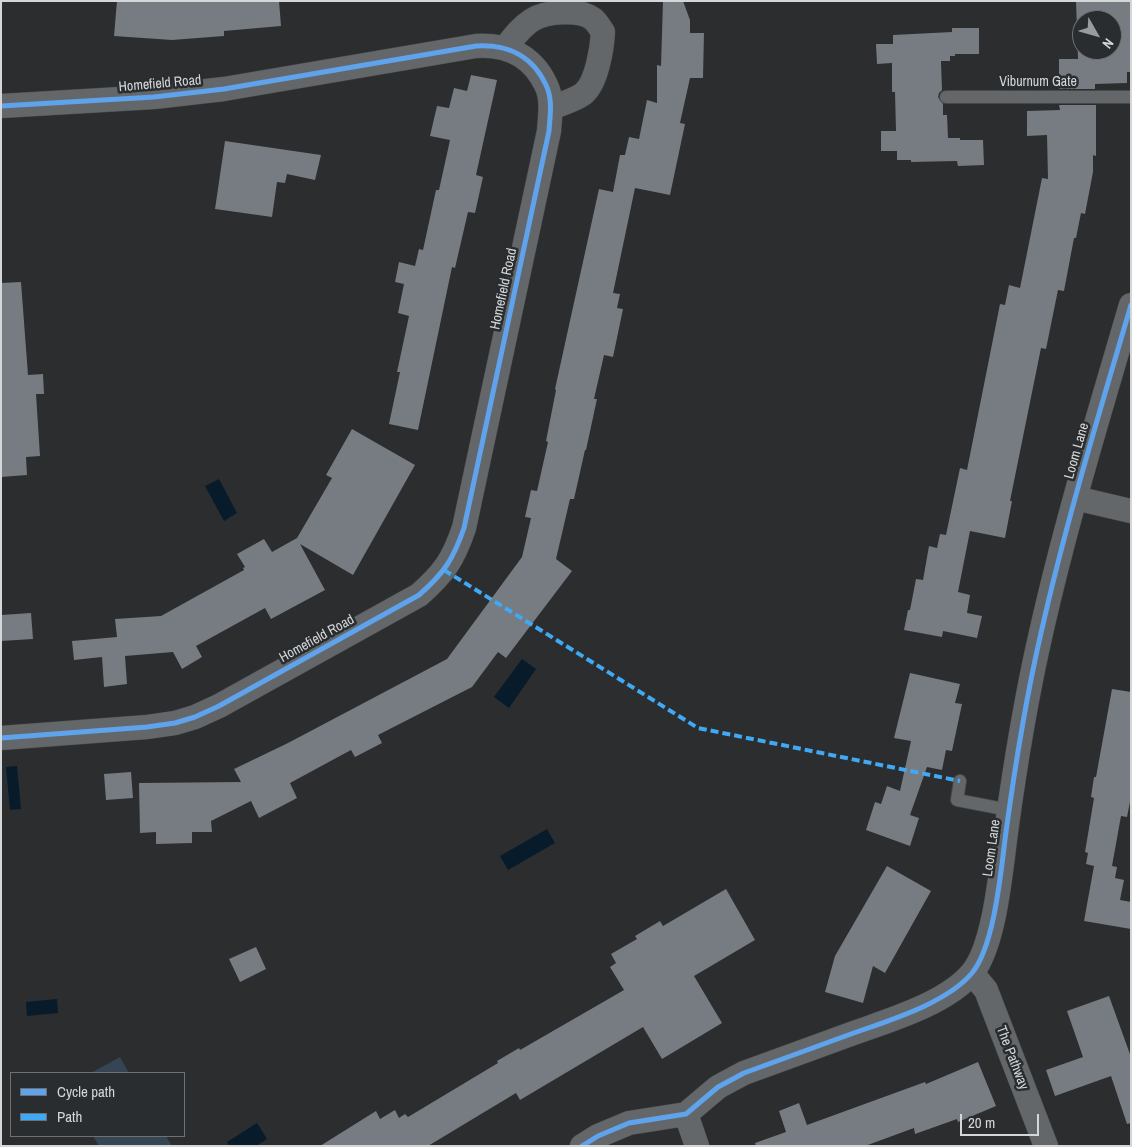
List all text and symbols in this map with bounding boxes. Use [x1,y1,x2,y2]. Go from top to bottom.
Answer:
north arrow [1072,10,1122,60]
text: N [1098,35,1118,52]
street label: Homefield Road [118,72,202,96]
street label: Viburnum Gate [999,74,1077,90]
street label: Homefield Road [487,247,521,331]
street label: Loom Lane [1061,421,1093,481]
street label: Homefield Road [277,612,357,666]
street label: Loom Lane [980,818,1004,878]
street label: The Pathway [992,1024,1032,1092]
legend [10,1072,185,1137]
text: Cycle path [57,1081,115,1102]
scale bar [962,1104,1041,1136]
text: Path [57,1106,82,1127]
text: 20 m [968,1112,995,1133]

